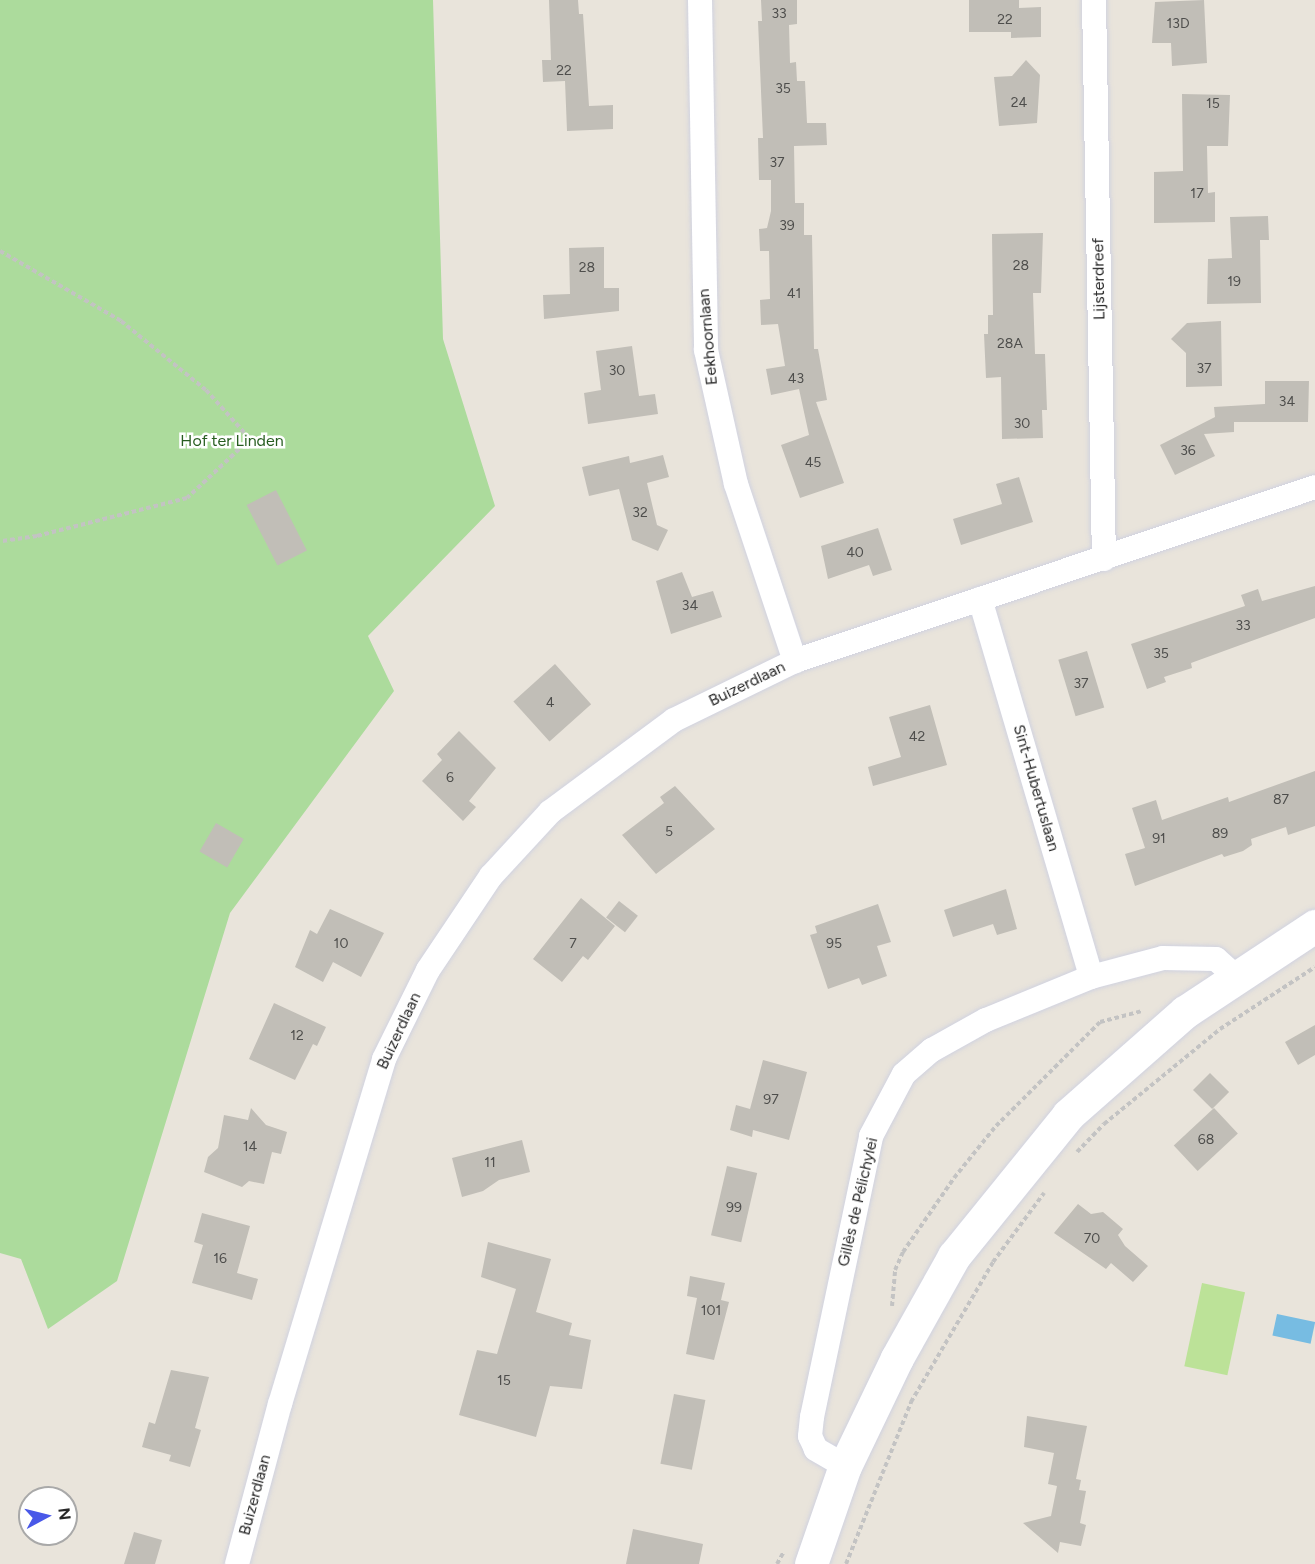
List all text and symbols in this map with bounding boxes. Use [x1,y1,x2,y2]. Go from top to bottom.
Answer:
house number: 33 [771,6,787,22]
house number: 22 [997,12,1013,28]
house number: 13D [1166,16,1190,32]
house number: 22 [556,63,572,79]
house number: 35 [775,81,791,97]
house number: 24 [1011,95,1027,111]
house number: 15 [1206,96,1220,112]
house number: 37 [769,155,785,171]
house number: 17 [1190,186,1204,202]
house number: 39 [779,218,795,234]
street label: Lijsterdreef [1089,238,1109,320]
house number: 28 [1013,258,1029,274]
house number: 28 [579,260,595,276]
house number: 19 [1227,274,1241,290]
house number: 41 [787,286,801,302]
street label: Eekhoornlaan [694,288,722,386]
house number: 28A [997,336,1023,352]
house number: 37 [1196,361,1212,377]
house number: 30 [609,363,625,379]
house number: 43 [788,371,804,387]
house number: 34 [1279,394,1295,410]
house number: 30 [1014,416,1030,432]
park label: Hof ter Linden [180,431,284,451]
house number: 36 [1180,443,1196,459]
house number: 45 [805,455,821,471]
house number: 32 [632,505,648,521]
house number: 40 [846,545,864,561]
house number: 34 [682,598,698,614]
house number: 33 [1235,618,1251,634]
house number: 35 [1153,646,1169,662]
street label: Buizerdlaan [706,657,788,711]
house number: 37 [1073,676,1089,692]
house number: 4 [546,695,554,711]
street label: Sint-Hubertuslaan [1009,722,1063,854]
house number: 42 [909,729,925,745]
house number: 6 [446,770,454,786]
house number: 87 [1273,792,1289,808]
house number: 5 [665,824,673,840]
house number: 89 [1212,826,1228,842]
house number: 91 [1152,831,1166,847]
house number: 10 [334,936,348,952]
house number: 7 [569,936,577,952]
house number: 95 [826,936,842,952]
street label: Buizerdlaan [373,990,425,1072]
house number: 12 [290,1028,304,1044]
house number: 97 [763,1092,779,1108]
house number: 68 [1198,1132,1214,1148]
street label: Gillès de Pélichylei [834,1135,882,1269]
house number: 14 [243,1139,257,1155]
house number: 11 [484,1155,496,1171]
house number: 99 [726,1200,742,1216]
house number: 70 [1084,1231,1100,1247]
house number: 16 [213,1251,227,1267]
house number: 101 [701,1303,721,1319]
house number: 15 [497,1373,511,1389]
street label: Buizerdlaan [235,1453,275,1537]
north arrow [18,1486,78,1546]
text: N [54,1507,75,1521]

